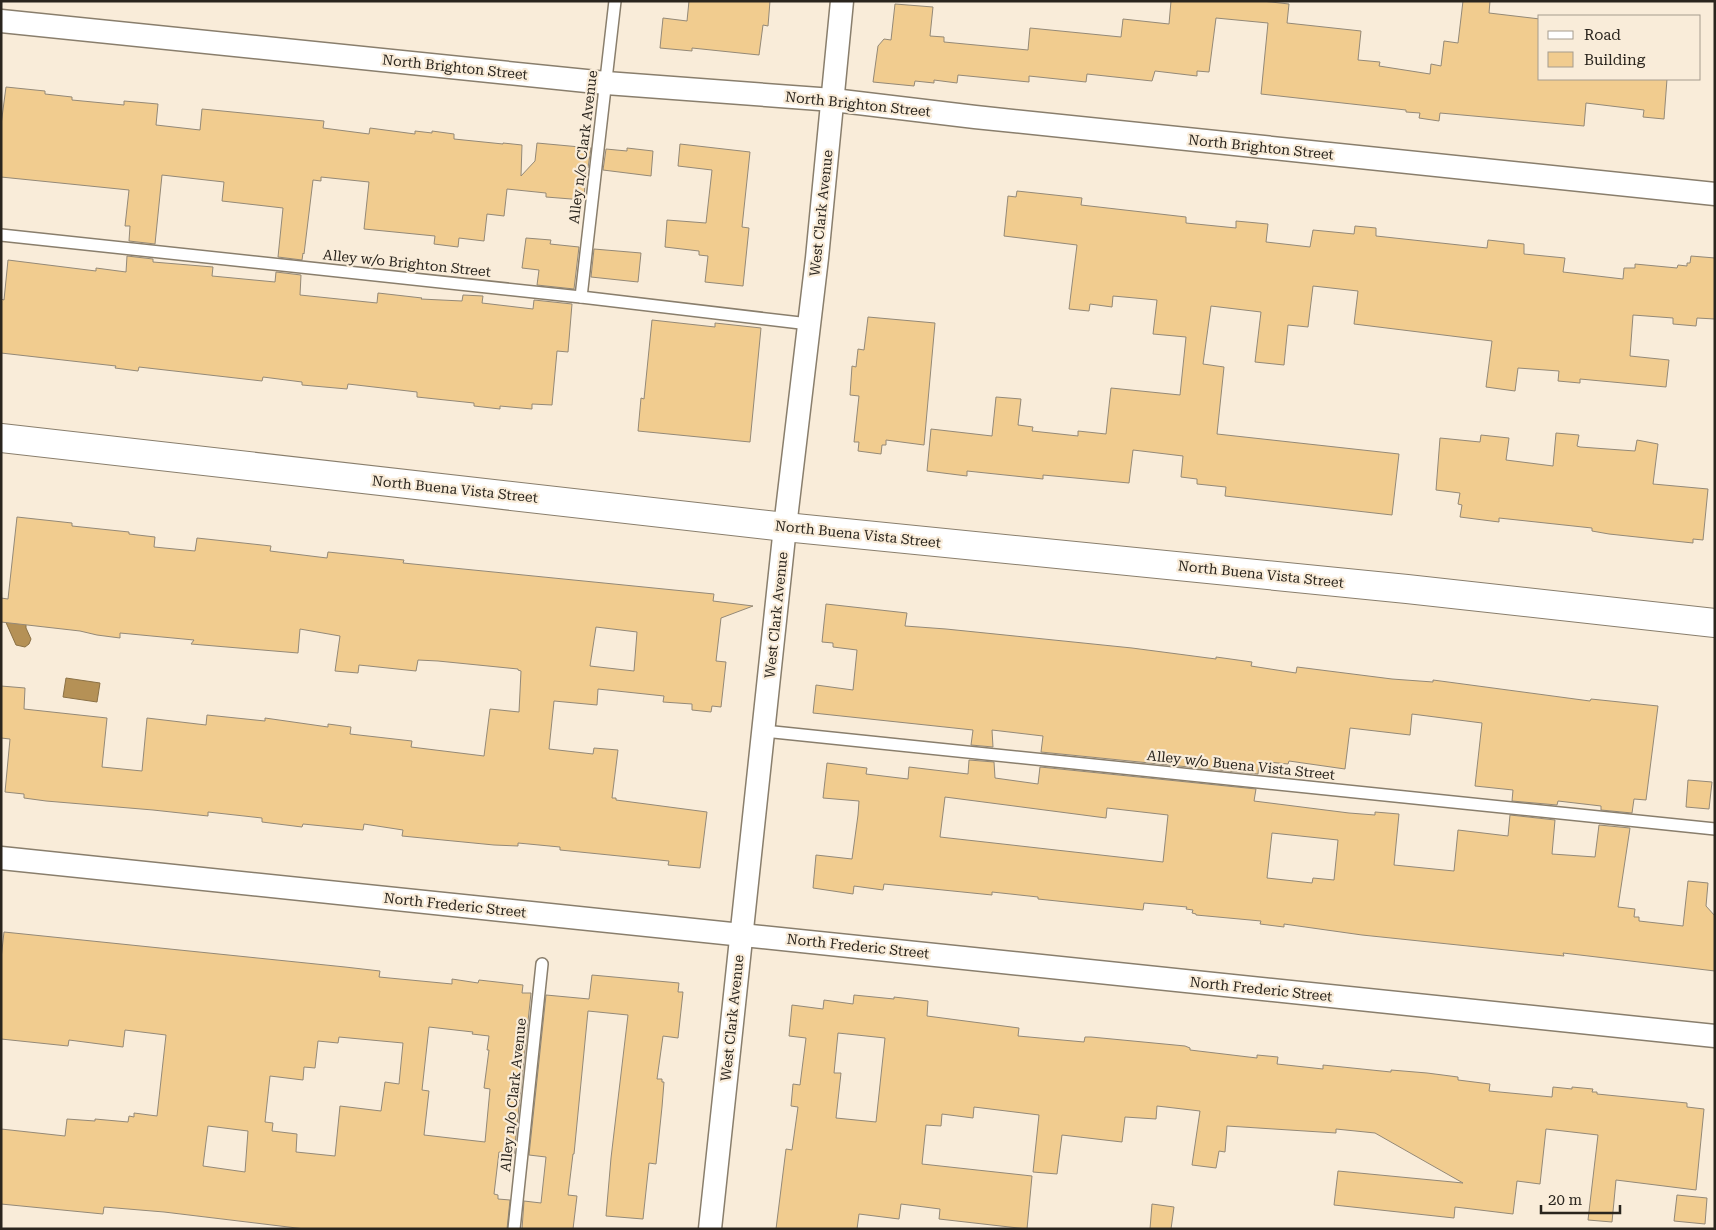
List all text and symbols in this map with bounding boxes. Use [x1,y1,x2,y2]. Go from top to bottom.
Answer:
legend [1538,15,1701,80]
text: Road [1584,26,1621,44]
street label: North Brighton Street [381,51,529,83]
text: Building [1584,51,1646,69]
street label: Alley n/o Clark Avenue [566,69,600,225]
street label: North Brighton Street [784,88,932,120]
street label: North Brighton Street [1187,131,1335,163]
street label: West Clark Avenue [806,149,836,277]
street label: Alley w/o Brighton Street [322,246,492,280]
street label: North Buena Vista Street [371,472,539,506]
street label: North Buena Vista Street [774,517,942,551]
street label: West Clark Avenue [761,551,791,679]
street label: North Buena Vista Street [1177,557,1345,591]
street label: Alley w/o Buena Vista Street [1146,747,1336,783]
street label: North Frederic Street [383,890,527,920]
street label: North Frederic Street [786,931,930,961]
street label: West Clark Avenue [717,954,747,1082]
street label: North Frederic Street [1189,974,1333,1004]
street label: Alley n/o Clark Avenue [497,1017,529,1173]
scale bar [1541,1182,1620,1214]
text: 20 m [1548,1191,1583,1209]

